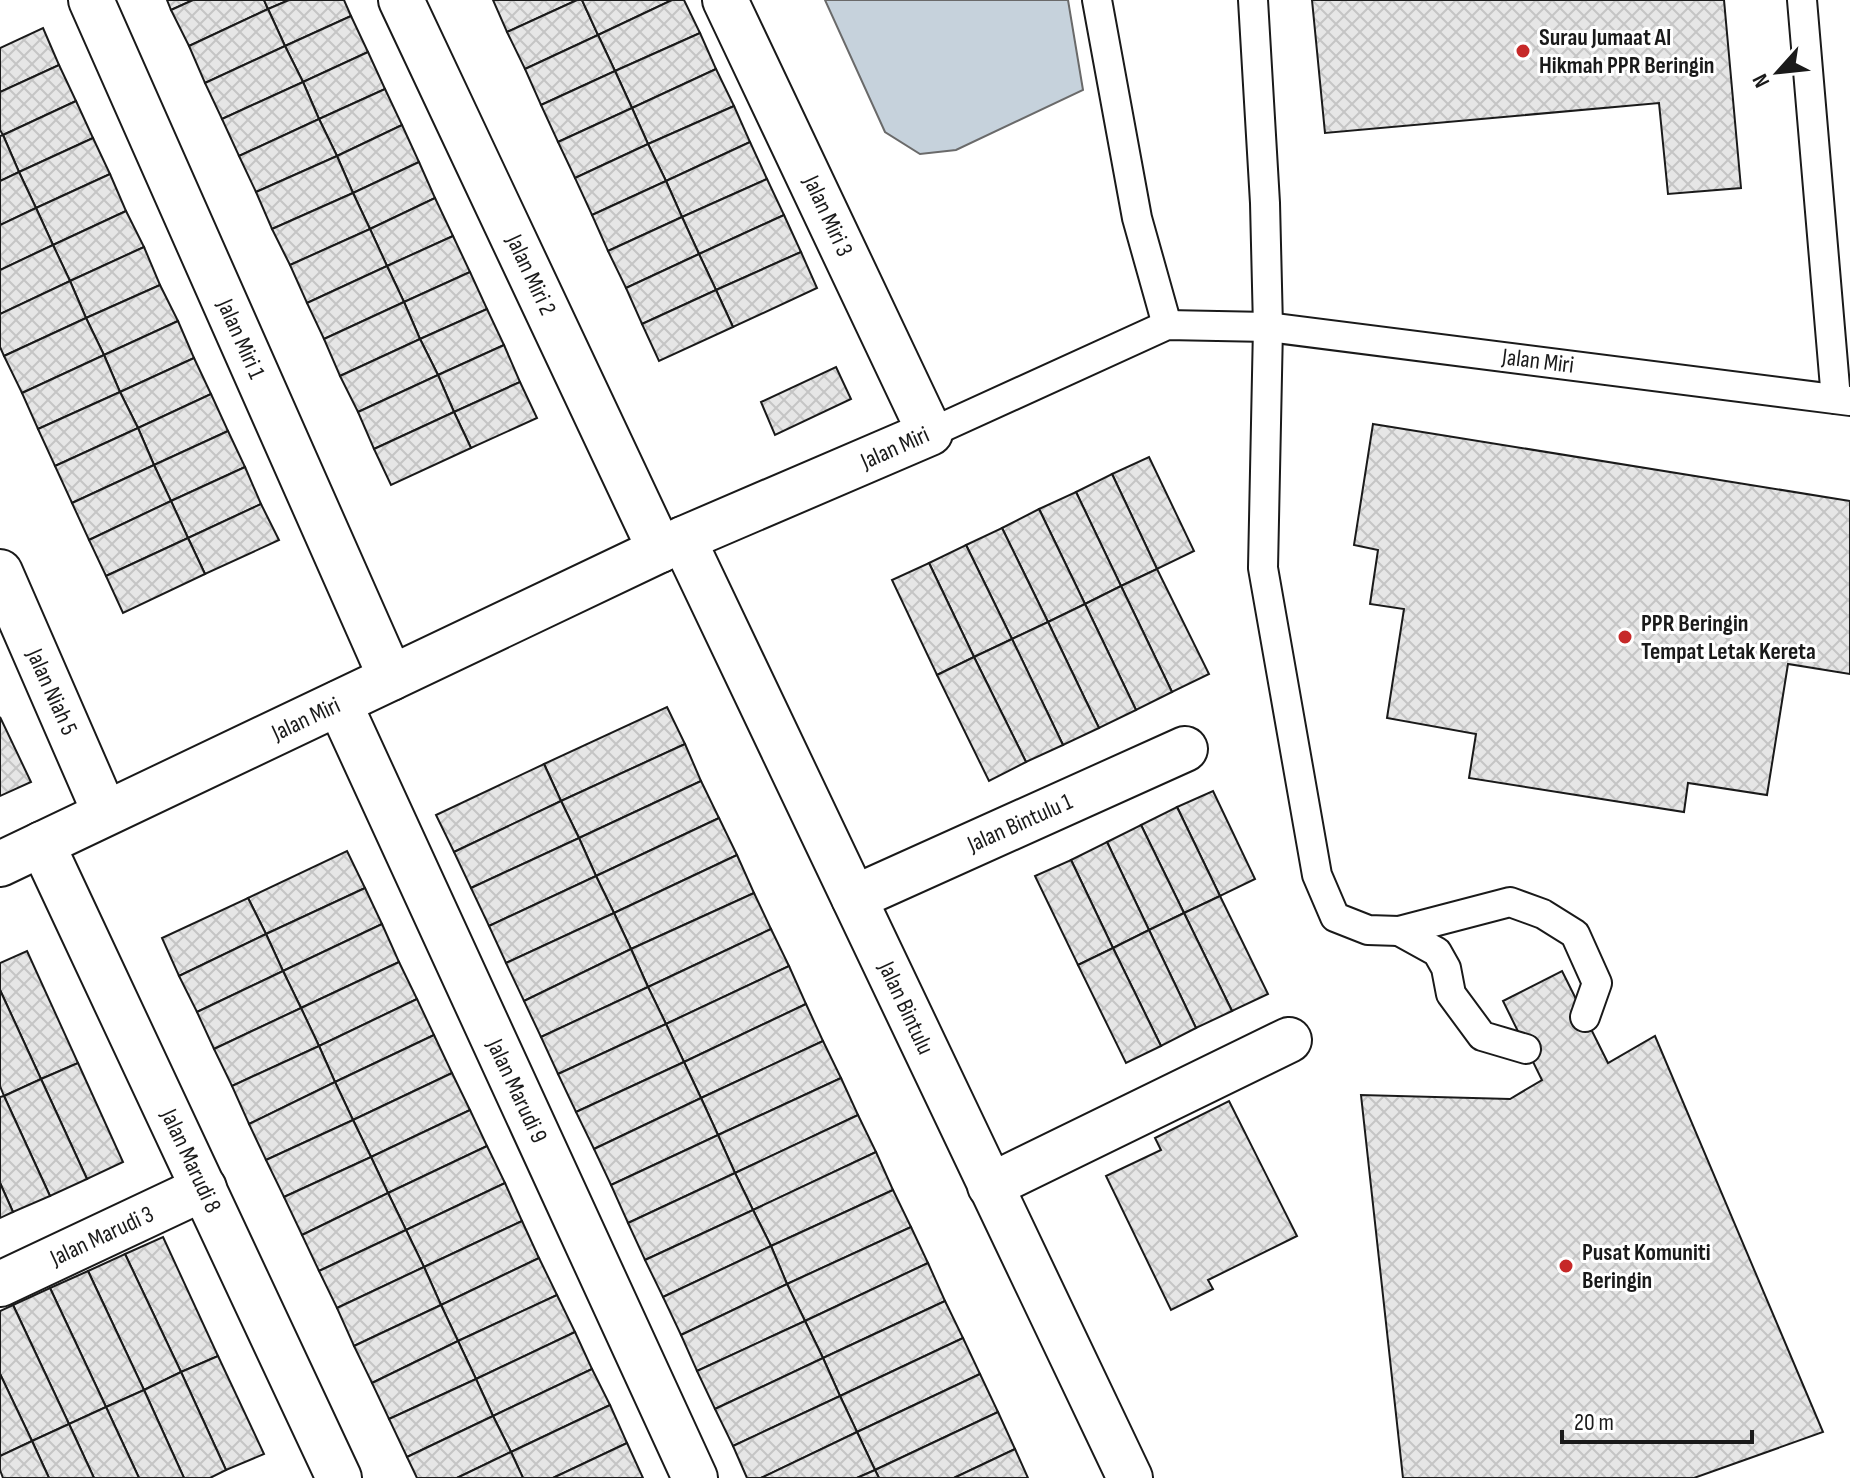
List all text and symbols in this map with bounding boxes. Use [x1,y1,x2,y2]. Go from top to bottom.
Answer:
place label: Surau Jumaat Al Hikmah PPR Beringin [1539,23,1714,80]
north arrow [1738,32,1818,112]
marker: Surau Jumaat Al Hikmah PPR Beringin [1514,42,1532,60]
text: N [1747,69,1776,92]
street label: Jalan Miri 3 [796,170,859,261]
street label: Jalan Miri 2 [499,229,562,320]
street label: Jalan Miri 1 [210,294,272,384]
street label: Jalan Miri [1499,342,1576,380]
street label: Jalan Miri [855,420,934,476]
place label: PPR Beringin Tempat Letak Kereta [1641,609,1816,666]
marker: PPR Beringin Tempat Letak Kereta [1616,628,1634,646]
street label: Jalan Niah 5 [20,643,84,740]
street label: Jalan Miri [266,691,345,748]
street label: Jalan Bintulu 1 [962,787,1077,859]
street label: Jalan Bintulu [871,956,940,1059]
street label: Jalan Marudi 9 [480,1034,554,1148]
street label: Jalan Marudi 8 [154,1104,228,1218]
street label: Jalan Marudi 3 [45,1199,158,1273]
place label: Pusat Komuniti Beringin [1582,1238,1711,1295]
marker: Pusat Komuniti Beringin [1557,1257,1575,1275]
scale bar [1562,1394,1752,1444]
text: 20 m [1574,1408,1614,1437]

